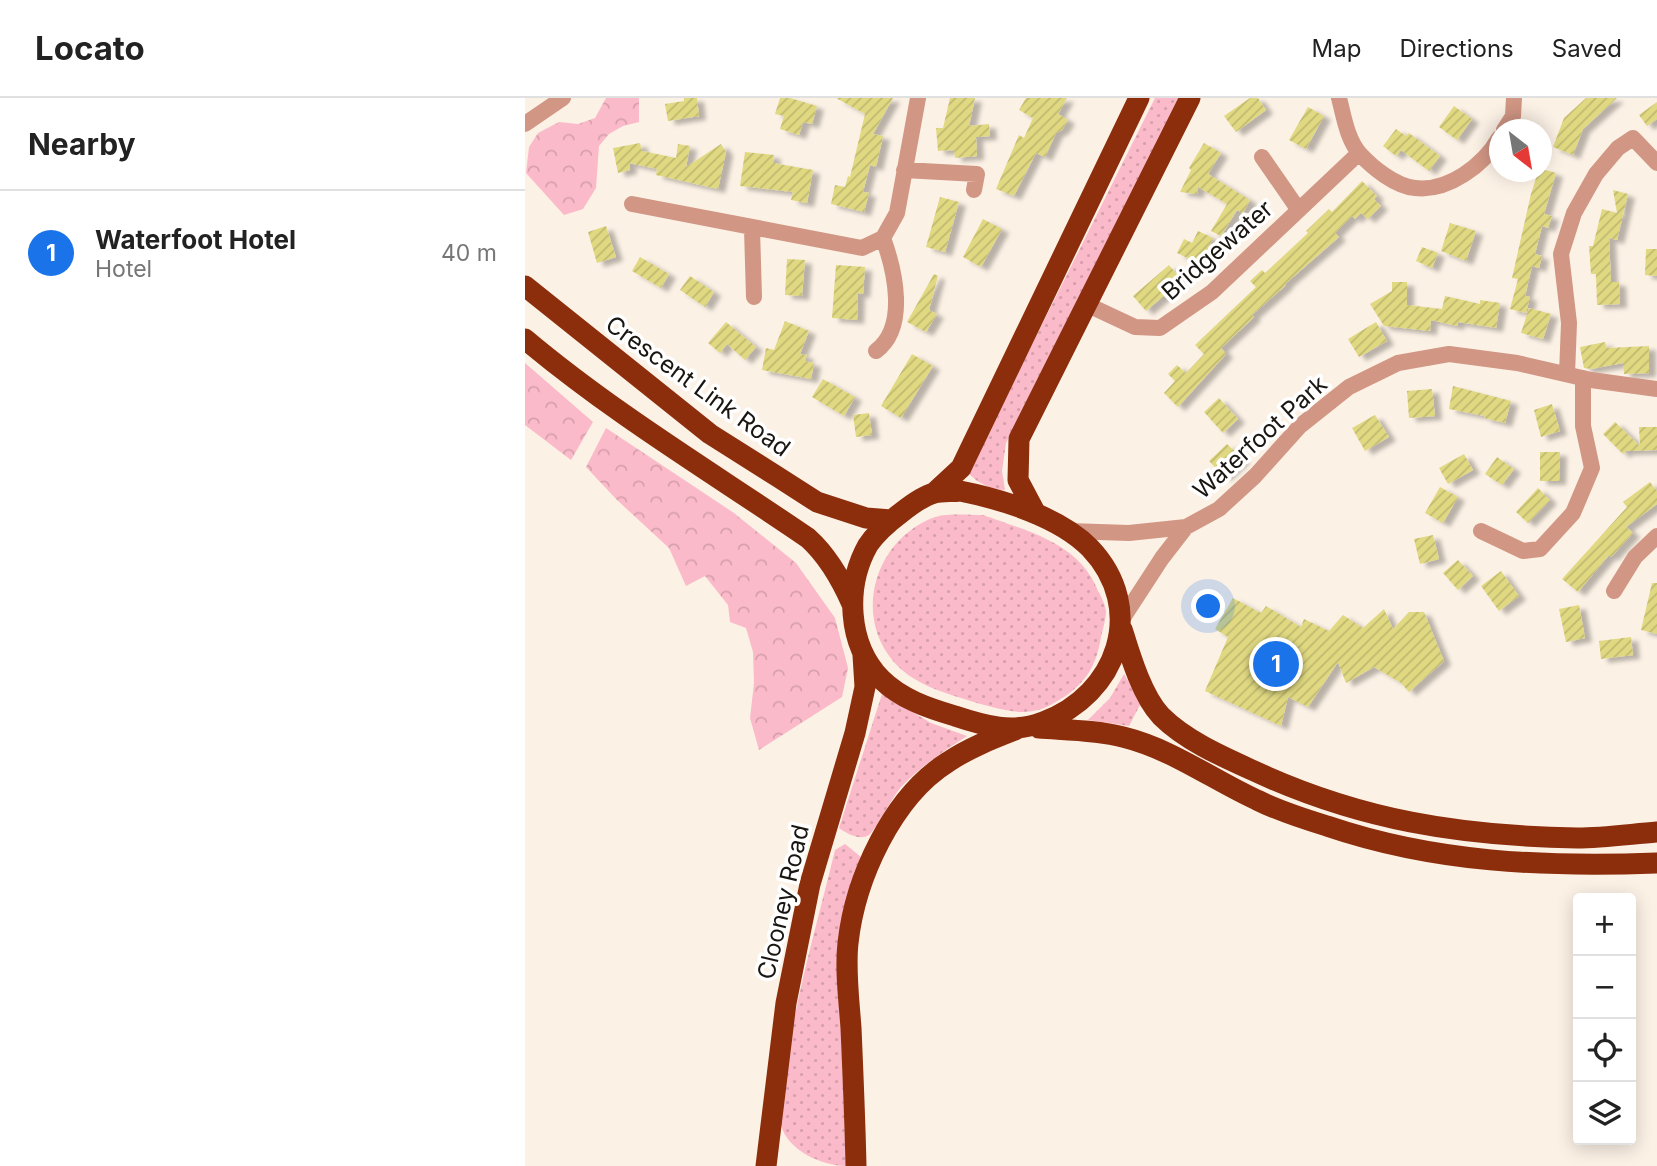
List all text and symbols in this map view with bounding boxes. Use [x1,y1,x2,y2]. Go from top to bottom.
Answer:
text: Locato [35,28,145,68]
text: Map [1312,34,1361,63]
text: Directions [1399,34,1514,63]
text: Saved [1552,34,1622,63]
north arrow [1489,119,1552,182]
text: Nearby [28,126,136,162]
street label: Bridgewater [1156,194,1278,306]
text: Waterfoot Hotel [95,224,296,255]
text: 1 [46,239,56,267]
text: 40 m [441,239,497,267]
text: Hotel [95,255,152,283]
street label: Crescent Link Road [600,309,796,463]
street label: Waterfoot Park [1187,369,1333,505]
your location [1191,589,1225,623]
pin: 1 [1253,638,1299,690]
street label: Clooney Road [751,822,815,982]
map controls [1573,893,1636,1145]
button: + [1573,893,1636,956]
button: − [1573,956,1636,1019]
button: locate [1573,1019,1636,1082]
button: layers [1573,1082,1636,1145]

